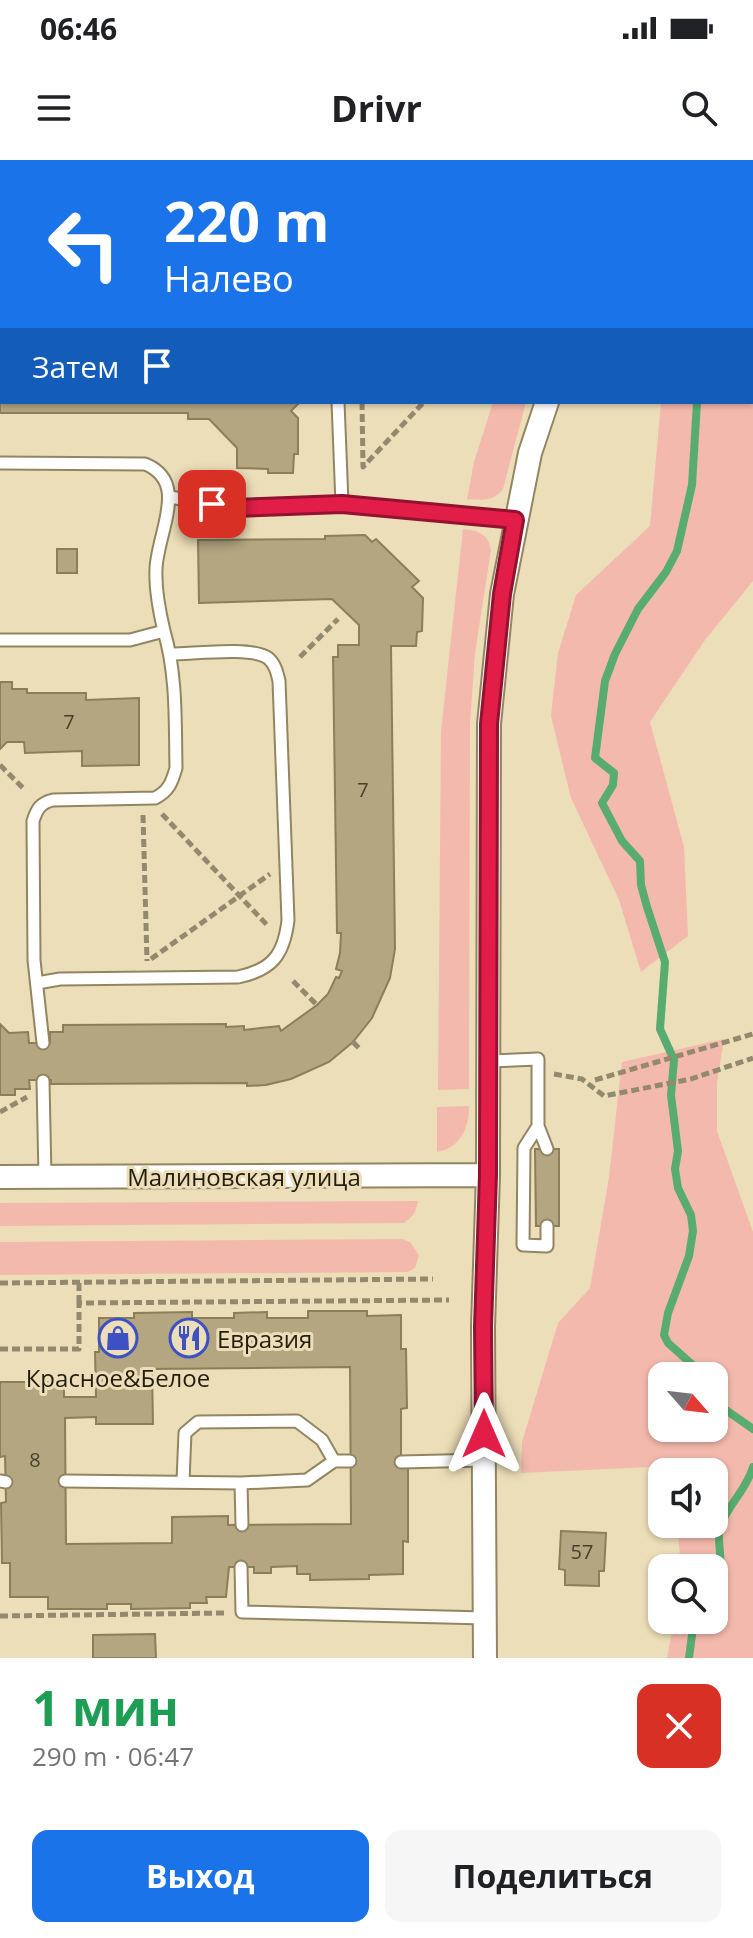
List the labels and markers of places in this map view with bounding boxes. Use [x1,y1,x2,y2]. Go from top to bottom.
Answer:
pin [178,470,246,538]
shop icon: Красное&Белое [97,1317,139,1359]
restaurant icon: Евразия [168,1317,210,1359]
place label: Евразия [217,1322,312,1355]
place label: Красное&Белое [26,1361,210,1394]

